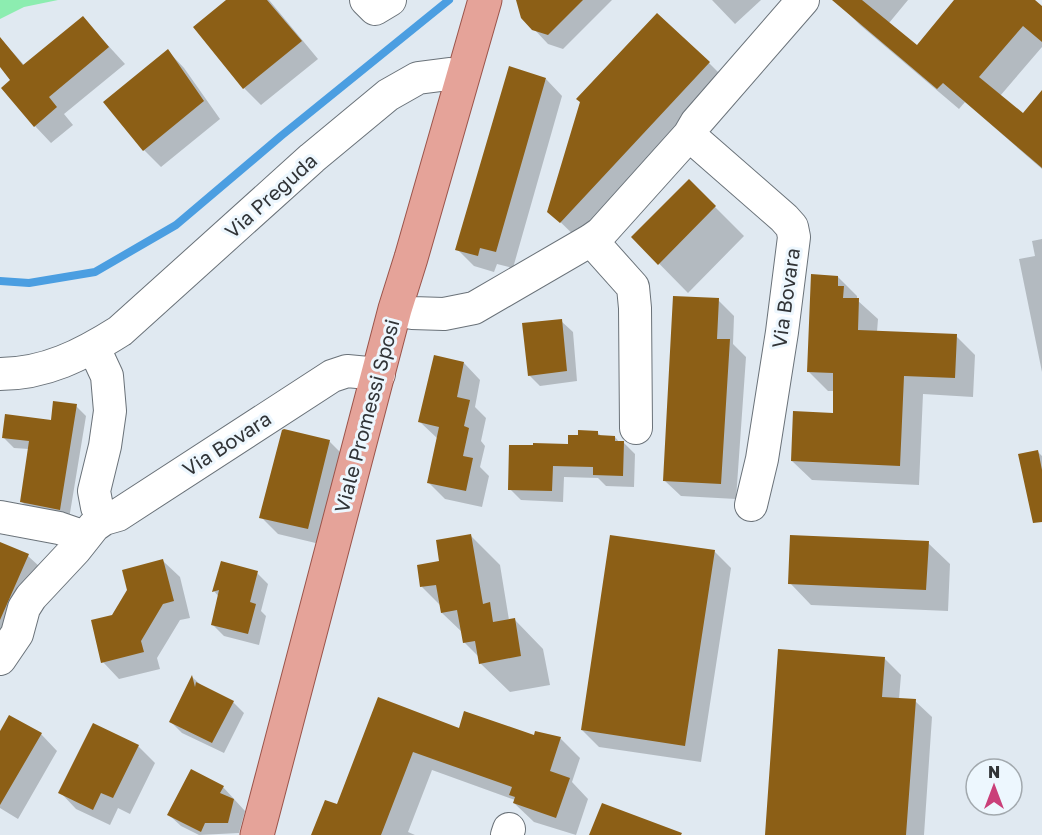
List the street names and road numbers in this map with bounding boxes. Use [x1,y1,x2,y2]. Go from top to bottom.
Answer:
street label: Via Preguda [219,148,321,243]
street label: Via Bovara [766,246,804,349]
street label: Viale Promessi Sposi [329,316,403,515]
street label: Via Bovara [178,406,275,481]

